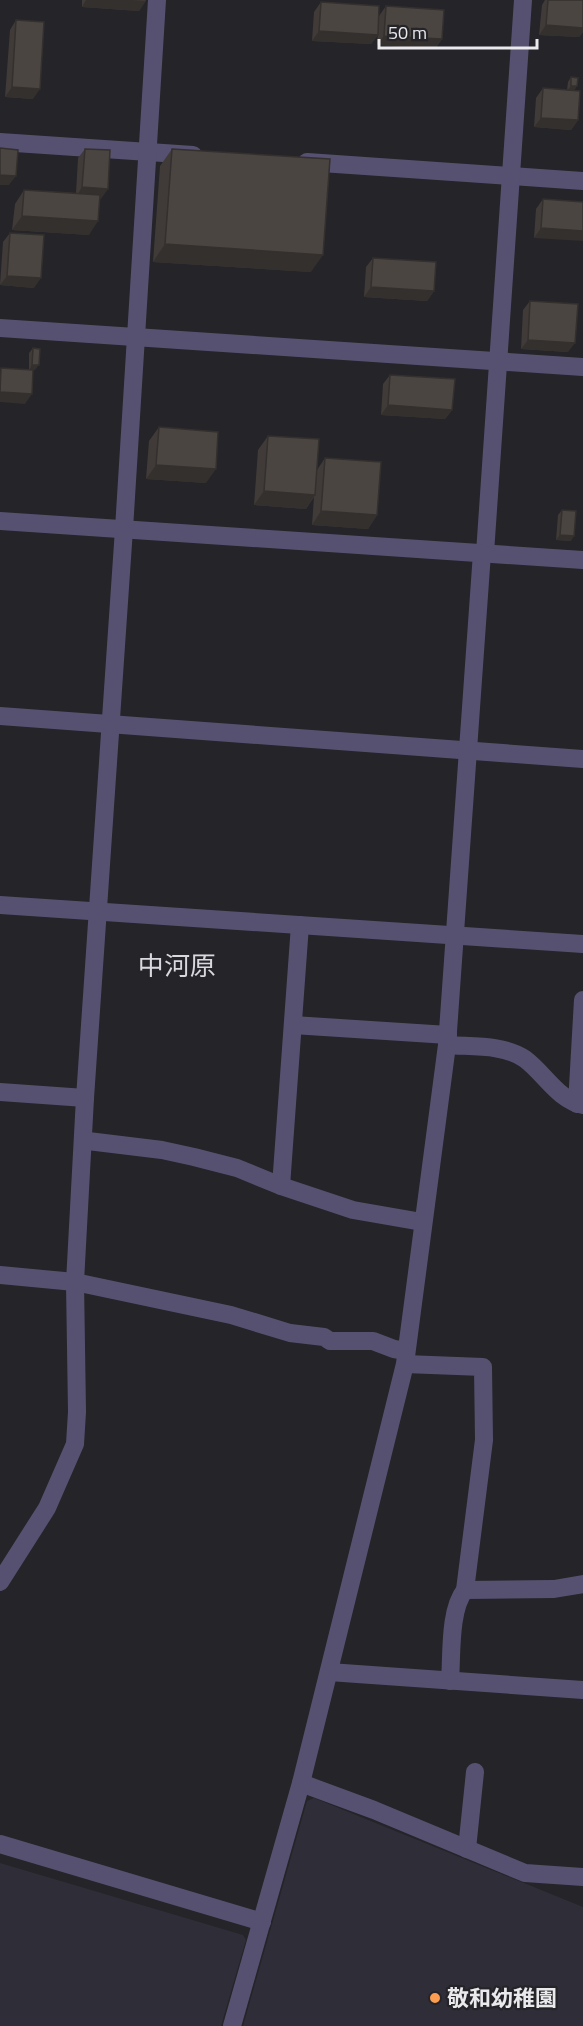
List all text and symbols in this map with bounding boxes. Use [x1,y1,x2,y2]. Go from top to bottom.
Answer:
scale bar [379,12,536,50]
text: 50 m [388,19,427,46]
district label: 中河原 [138,946,216,985]
place label: 敬和幼稚園 [447,1981,557,2015]
marker: 敬和幼稚園 [428,1991,442,2005]

